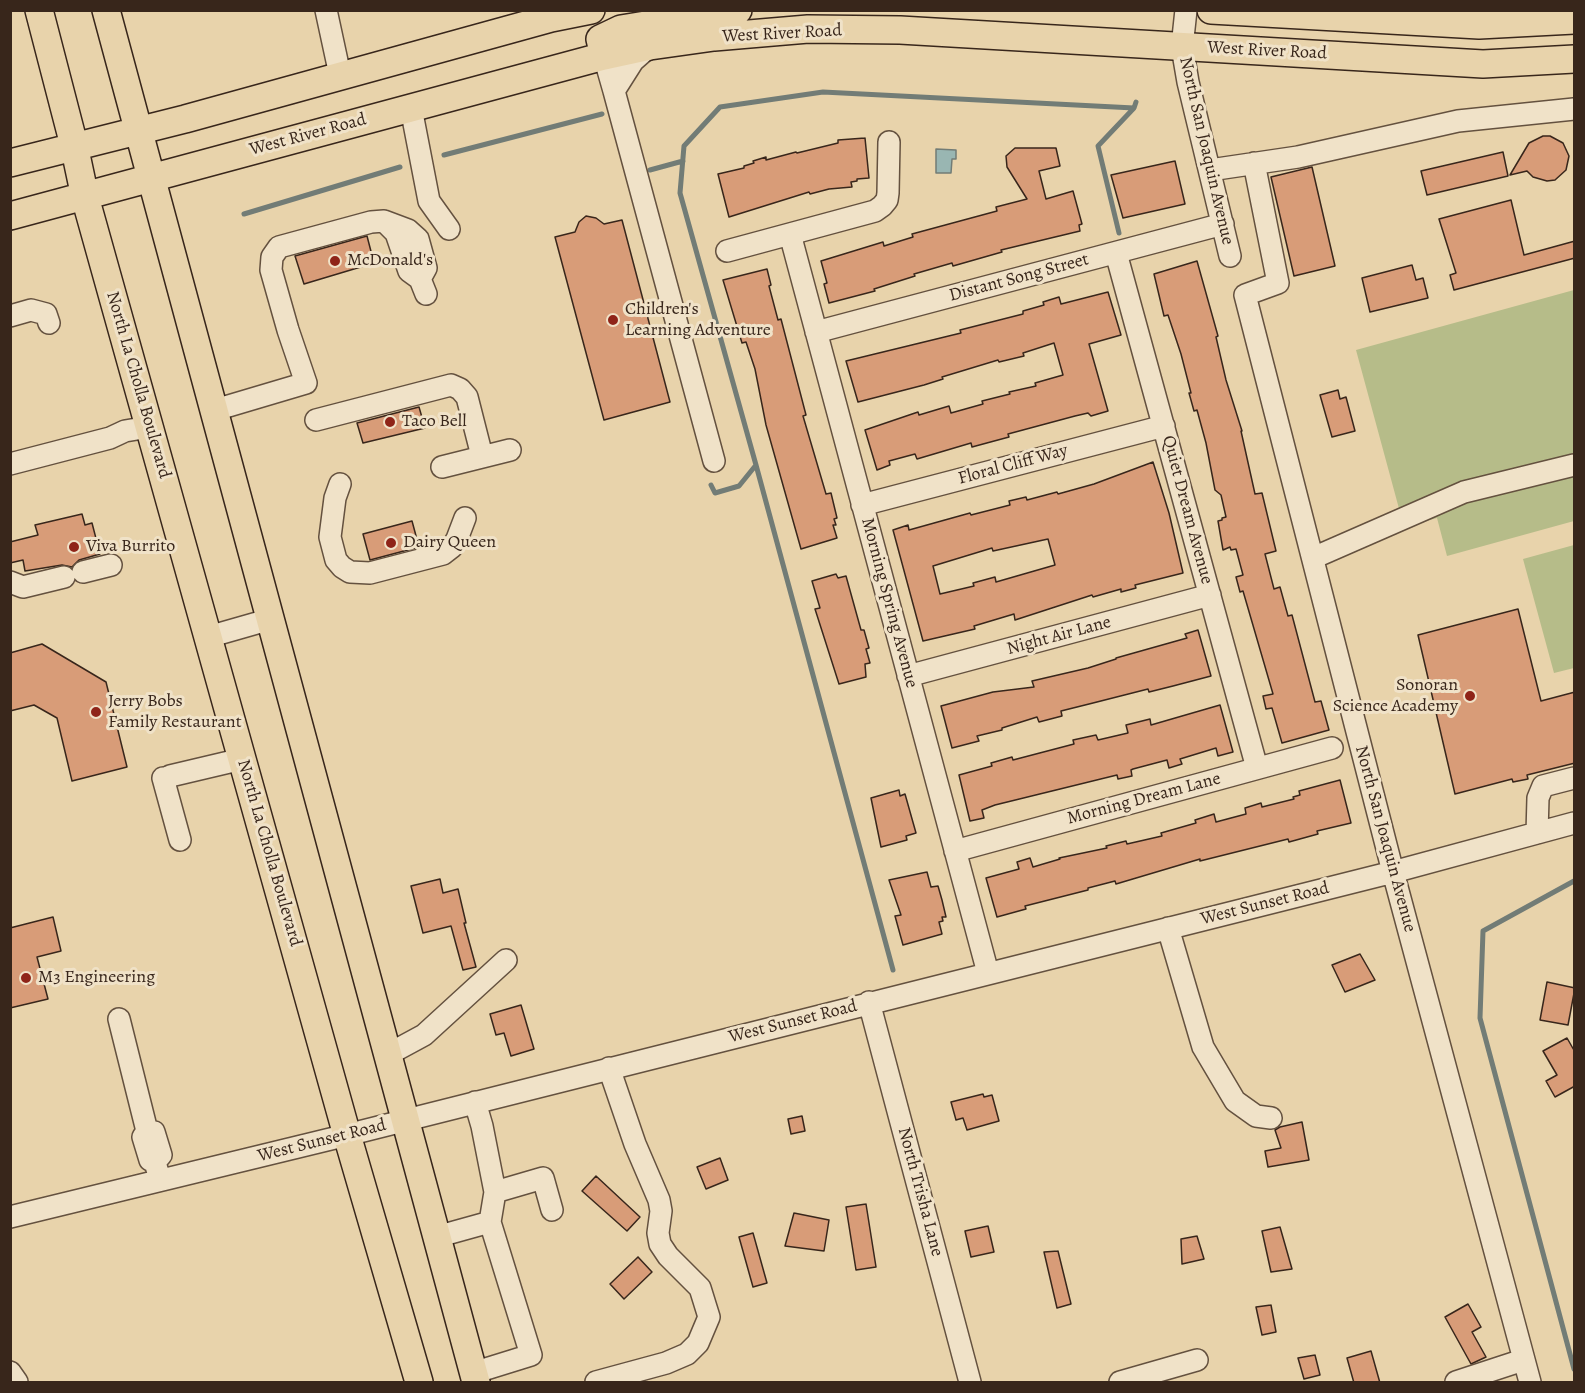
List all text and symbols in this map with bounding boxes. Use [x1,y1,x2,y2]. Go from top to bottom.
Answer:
street label: West River Road [722,20,842,48]
street label: West River Road [1207,37,1327,65]
street label: North San Joaquin Avenue [1174,55,1238,247]
street label: West River Road [247,109,369,161]
street label: Distant Song Street [947,249,1091,307]
place label: McDonald's [347,250,433,272]
marker: McDonald's [328,254,342,268]
street label: North La Cholla Boulevard [101,289,175,481]
place label: Children's Learning Adventure [625,299,771,342]
marker: Children's Learning Adventure [606,313,620,327]
place label: Taco Bell [402,411,467,433]
marker: Taco Bell [383,415,397,429]
street label: Quiet Dream Avenue [1157,433,1217,587]
street label: Floral Cliff Way [956,440,1070,490]
street label: Morning Spring Avenue [856,516,922,690]
place label: Dairy Queen [403,532,496,554]
place label: Viva Burrito [86,536,175,558]
marker: Dairy Queen [384,536,398,550]
marker: Viva Burrito [67,540,81,554]
street label: Night Air Lane [1004,612,1114,660]
place label: Sonoran Science Academy [1333,675,1458,718]
marker: Sonoran Science Academy [1463,689,1477,703]
place label: Jerry Bobs Family Restaurant [108,691,242,734]
marker: Jerry Bobs Family Restaurant [89,705,103,719]
street label: North San Joaquin Avenue [1350,743,1420,935]
street label: North La Cholla Boulevard [232,757,306,949]
street label: Morning Dream Lane [1065,768,1223,830]
street label: West Sunset Road [1199,878,1331,930]
place label: M3 Engineering [38,967,155,989]
marker: M3 Engineering [19,971,33,985]
street label: West Sunset Road [727,996,859,1048]
street label: West Sunset Road [256,1115,388,1167]
street label: North Trisha Lane [892,1125,948,1259]

